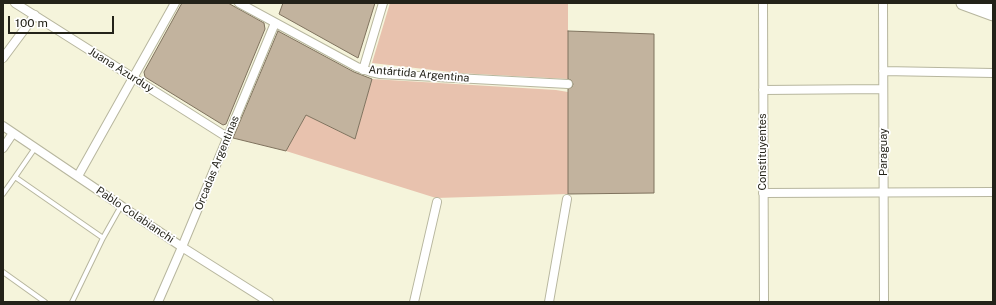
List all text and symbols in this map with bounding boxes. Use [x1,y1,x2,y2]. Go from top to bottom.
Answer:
scale bar [10,8,116,34]
text: 100 m [15,16,48,30]
street label: Juana Azurduy [86,45,156,95]
street label: Antártida Argentina [368,63,470,85]
street label: Constituyentes [756,113,770,191]
street label: Orcadas Argentinas [192,114,242,212]
street label: Paraguay [877,128,891,176]
street label: Pablo Colabianchi [93,184,177,246]

